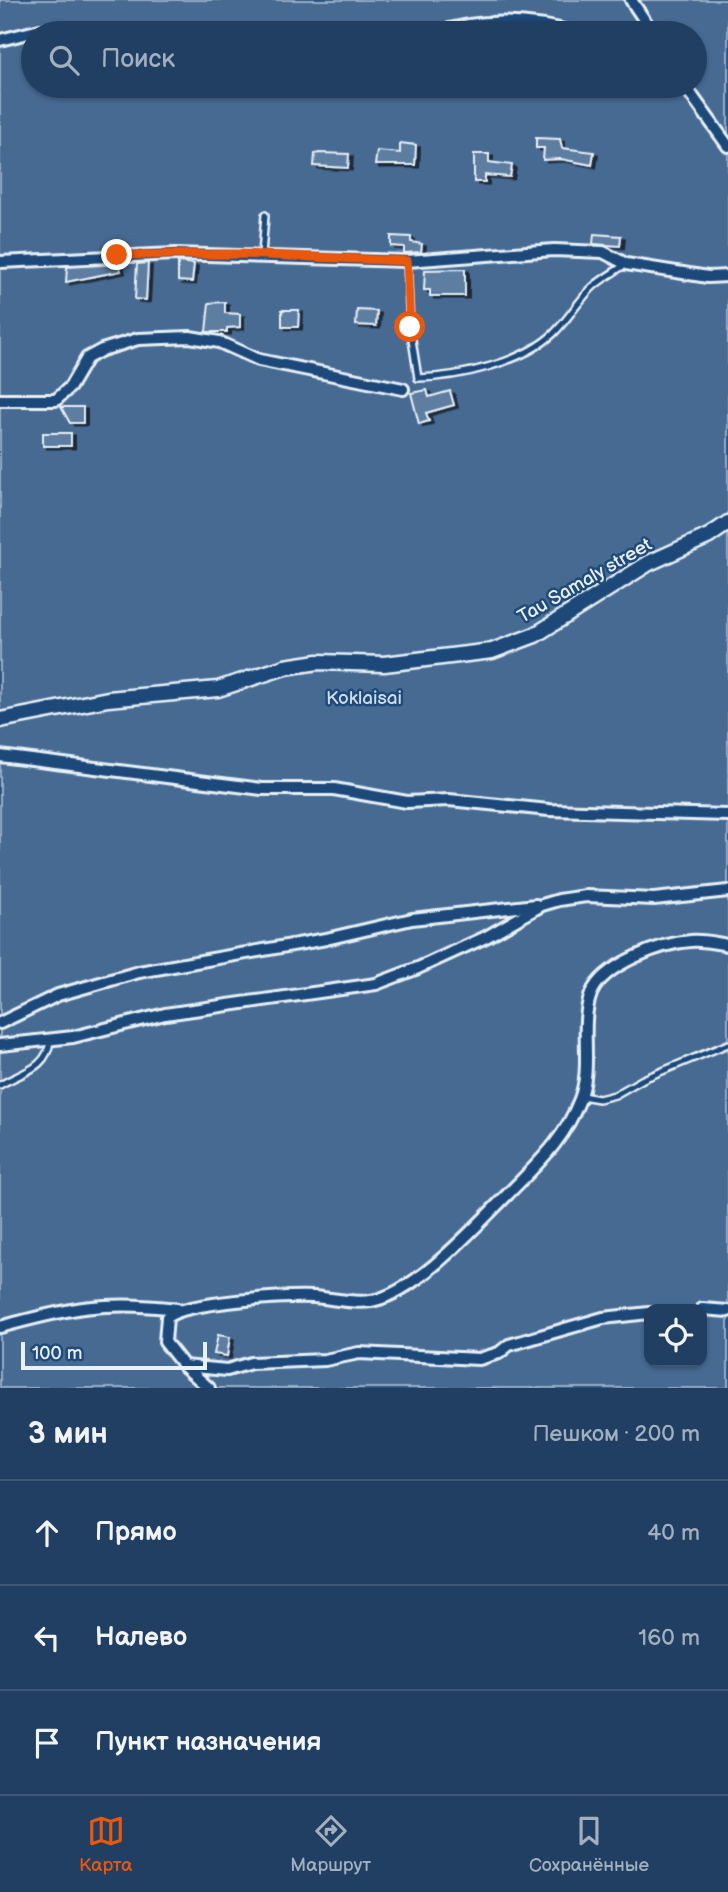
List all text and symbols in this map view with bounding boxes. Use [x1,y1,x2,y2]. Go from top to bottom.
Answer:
search box [21,21,707,98]
icon: search [45,41,83,79]
text: Поиск [101,44,175,75]
route end [101,239,132,270]
route start [394,311,425,342]
street label: Tau Samaly street [514,533,656,629]
park label: Koklaisai [326,687,402,710]
map controls [644,1304,707,1367]
button: locate [644,1304,707,1367]
scale bar [21,1339,206,1371]
text: 100 m [32,1342,83,1365]
text: 3 мин [28,1416,108,1452]
text: Пешком · 200 m [532,1420,700,1448]
icon: ahead [28,1514,66,1552]
text: Прямо [95,1517,177,1548]
text: 40 m [647,1519,700,1547]
icon: left [28,1619,66,1657]
text: Налево [95,1622,187,1653]
text: 160 m [638,1624,700,1652]
icon: arrive [28,1724,66,1762]
text: Пункт назначения [95,1727,321,1758]
tab: Карта [79,1812,132,1877]
tab: Маршрут [290,1812,371,1877]
tab: Сохранённые [529,1812,649,1877]

